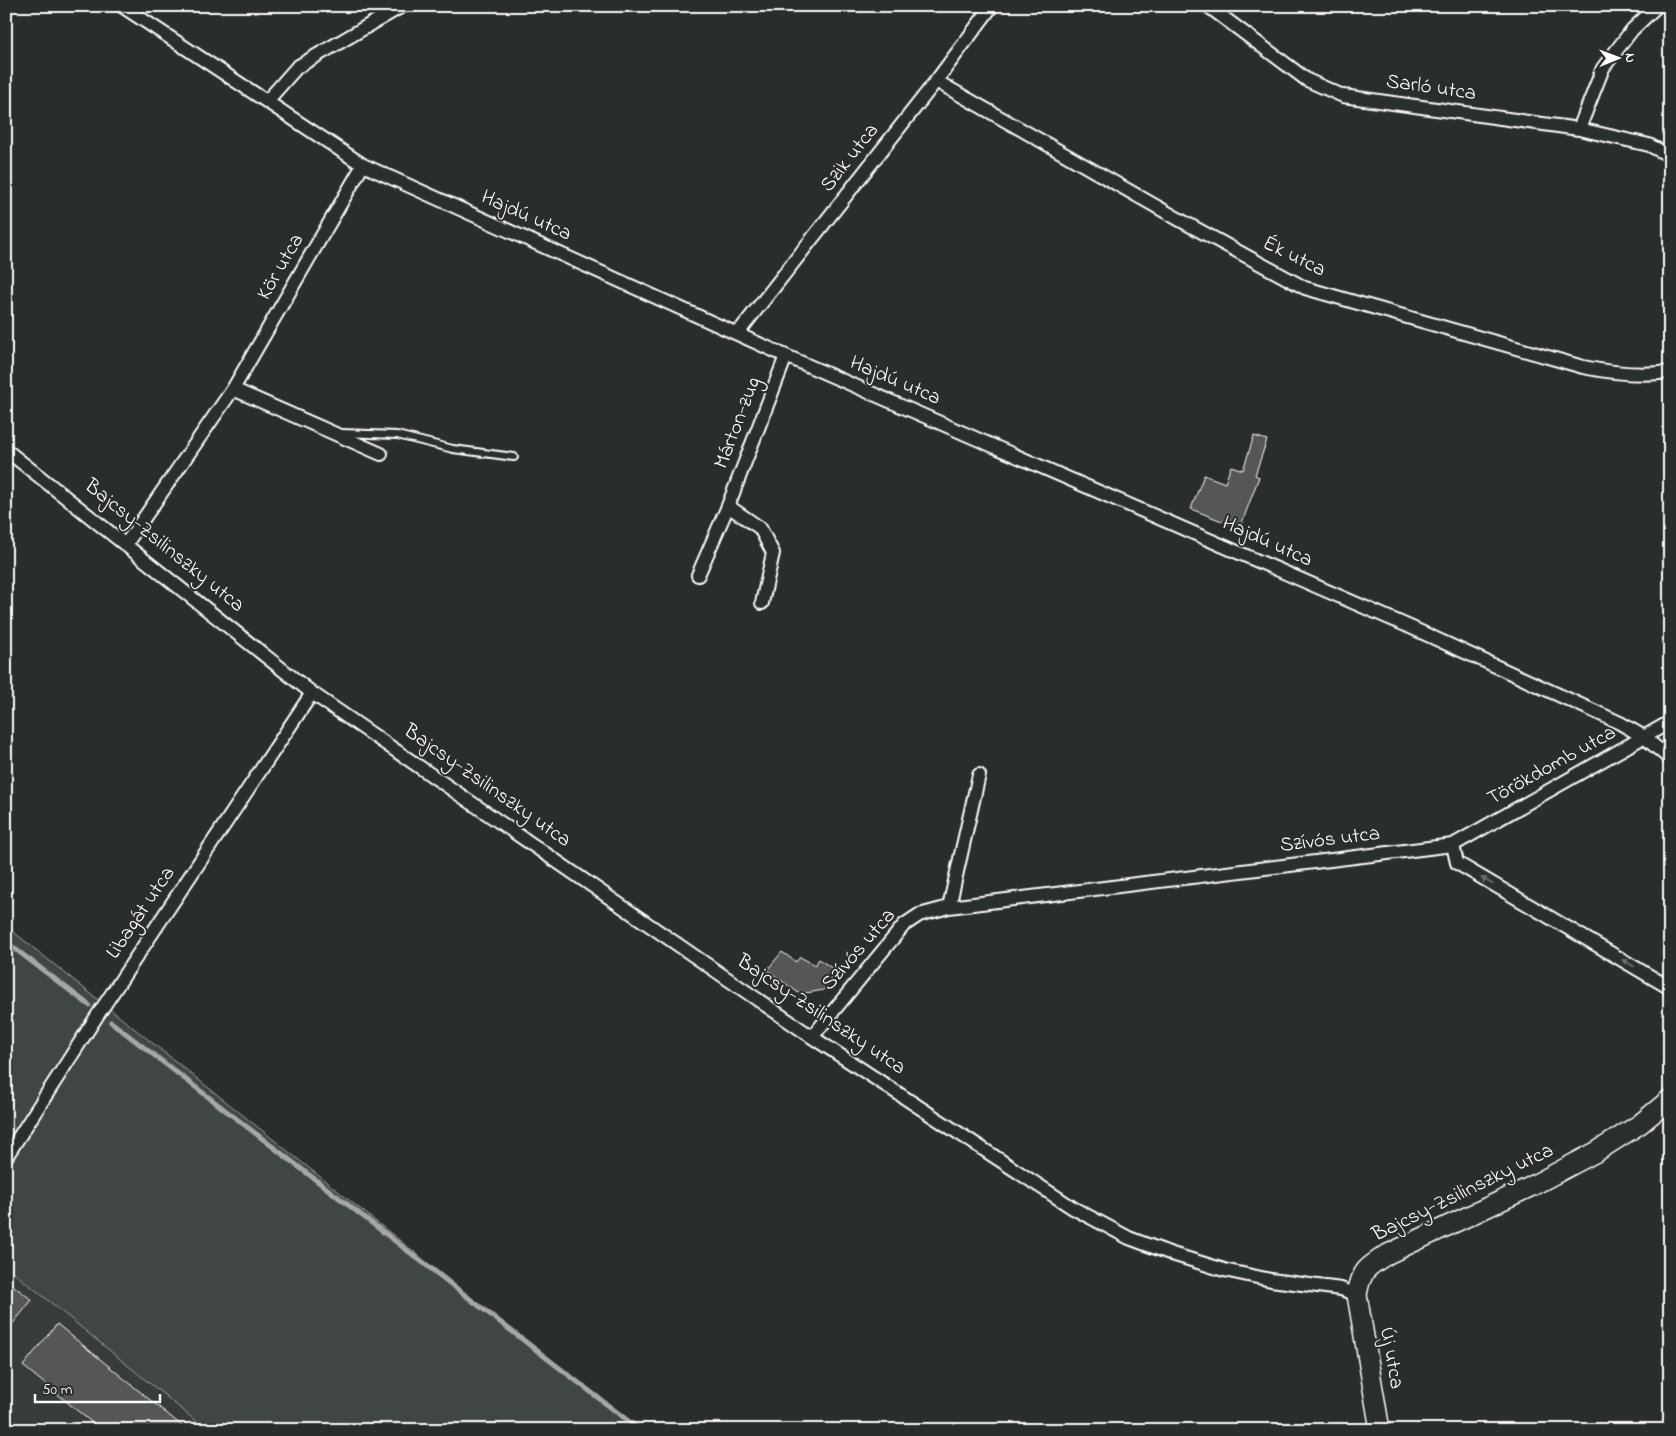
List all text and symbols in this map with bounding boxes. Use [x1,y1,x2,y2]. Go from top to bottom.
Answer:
north arrow [1594,32,1644,82]
text: N [1619,53,1640,63]
street label: Sarló utca [1384,67,1478,109]
street label: Szik utca [813,117,887,199]
street label: Hajdú utca [476,183,576,249]
street label: Kör utca [250,228,312,306]
street label: Ék utca [1257,229,1331,285]
street label: Hajdú utca [845,348,945,414]
street label: Márton-zug [707,373,771,474]
street label: Bajcsy-Zsilinszky utca [75,471,251,622]
street label: Hajdú utca [1217,509,1317,575]
street label: Bajcsy-Zsilinszky utca [395,716,577,857]
street label: Törökdomb utca [1482,718,1622,814]
street label: Szívós utca [1278,819,1382,861]
street label: Libagát utca [99,861,185,966]
one-way arrow [1481,876,1494,885]
street label: Szívós utca [815,902,903,998]
street label: Bajcsy-Zsilinszky utca [728,946,912,1085]
one-way arrow [1620,959,1635,967]
street label: Bajcsy-Zsilinszky utca [1366,1136,1560,1252]
street label: Új utca [1371,1325,1411,1391]
scale bar [35,1371,160,1403]
text: 50 m [42,1379,73,1401]

